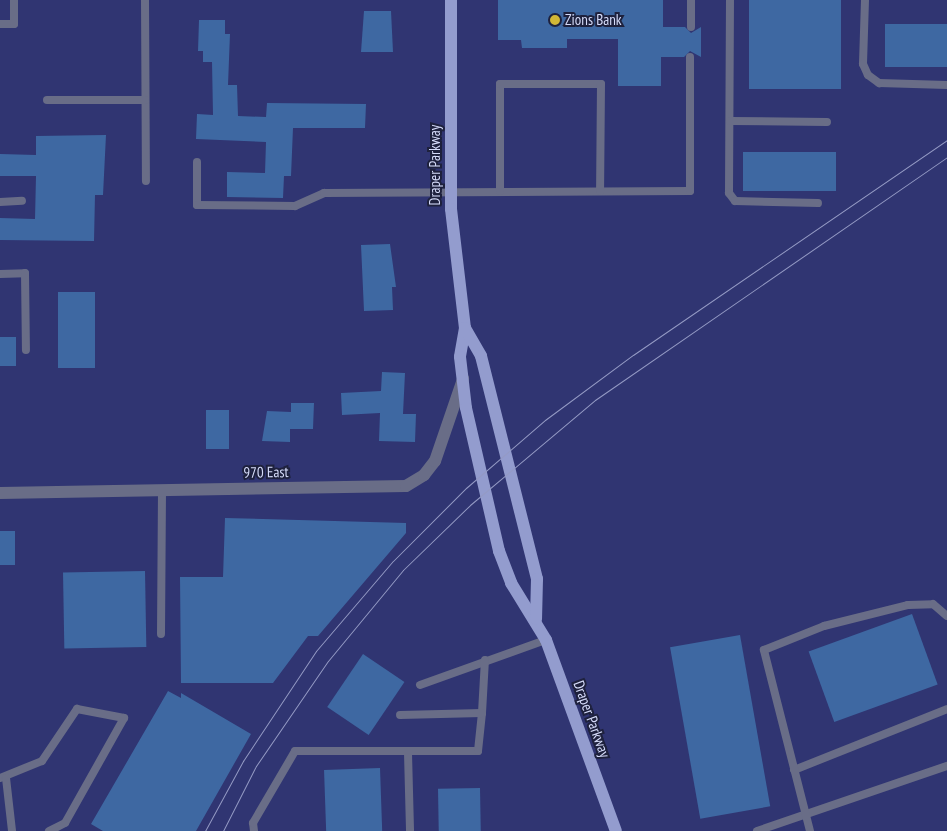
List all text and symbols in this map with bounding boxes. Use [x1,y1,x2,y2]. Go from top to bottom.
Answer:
place label: Zions Bank [565,11,622,29]
marker: Zions Bank [549,14,561,26]
street label: Draper Parkway [426,125,444,205]
street label: 970 East [243,463,289,481]
street label: Draper Parkway [570,678,614,760]

